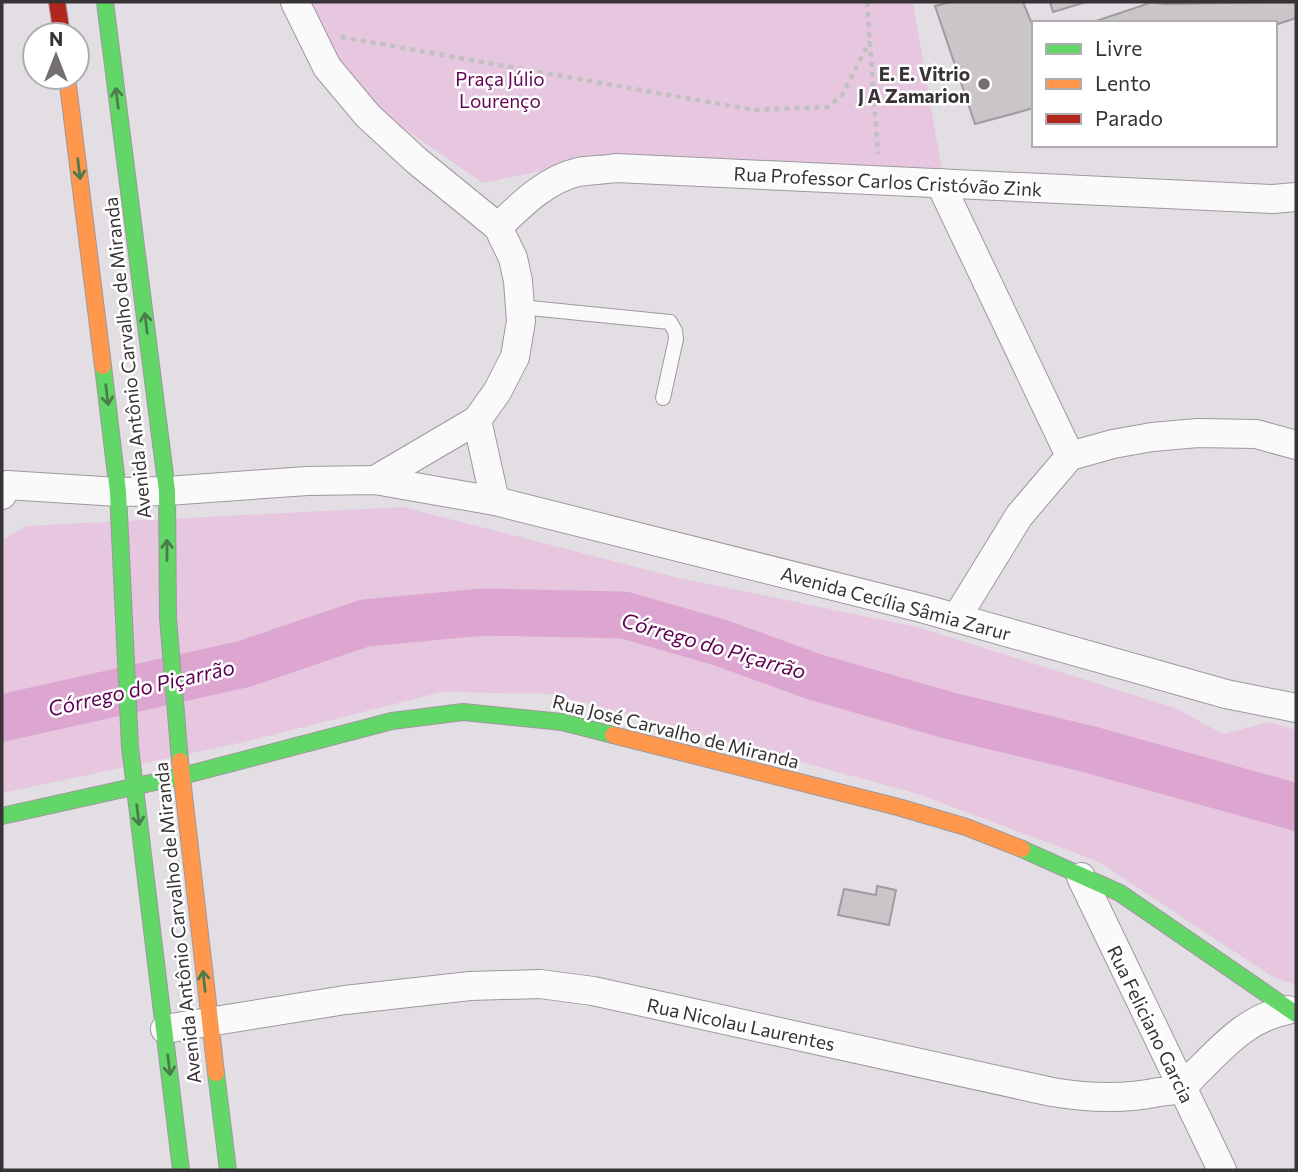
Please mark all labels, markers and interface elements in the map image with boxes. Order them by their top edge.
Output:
north arrow [21,21,91,91]
legend [1032,21,1277,147]
text: N [49,27,63,50]
text: Livre [1095,35,1142,60]
place label: E. E. Vitrio J A Zamarion [858,62,970,107]
park label: Praça Júlio Lourenço [455,67,545,112]
text: Lento [1095,70,1151,95]
marker: E. E. Vitrio J A Zamarion [976,76,992,92]
one-way arrow [111,87,124,110]
text: Parado [1095,105,1163,130]
one-way arrow [73,157,86,180]
street label: Rua Professor Carlos Cristóvão Zink [733,161,1043,201]
street label: Avenida Antônio Carvalho de Miranda [99,196,155,520]
one-way arrow [139,313,152,335]
one-way arrow [100,383,113,406]
one-way arrow [160,538,174,561]
street label: Avenida Cecília Sâmia Zarur [778,561,1014,645]
water label: Córrego do Piçarrão [619,607,809,683]
water label: Córrego do Piçarrão [45,653,237,721]
street label: Rua José Carvalho de Miranda [550,689,802,773]
street label: Avenida Antônio Carvalho de Miranda [149,761,205,1085]
one-way arrow [132,803,145,826]
street label: Rua Feliciano Garcia [1103,941,1199,1107]
one-way arrow [198,970,211,993]
street label: Rua Nicolau Laurentes [645,993,837,1055]
one-way arrow [163,1053,176,1076]

